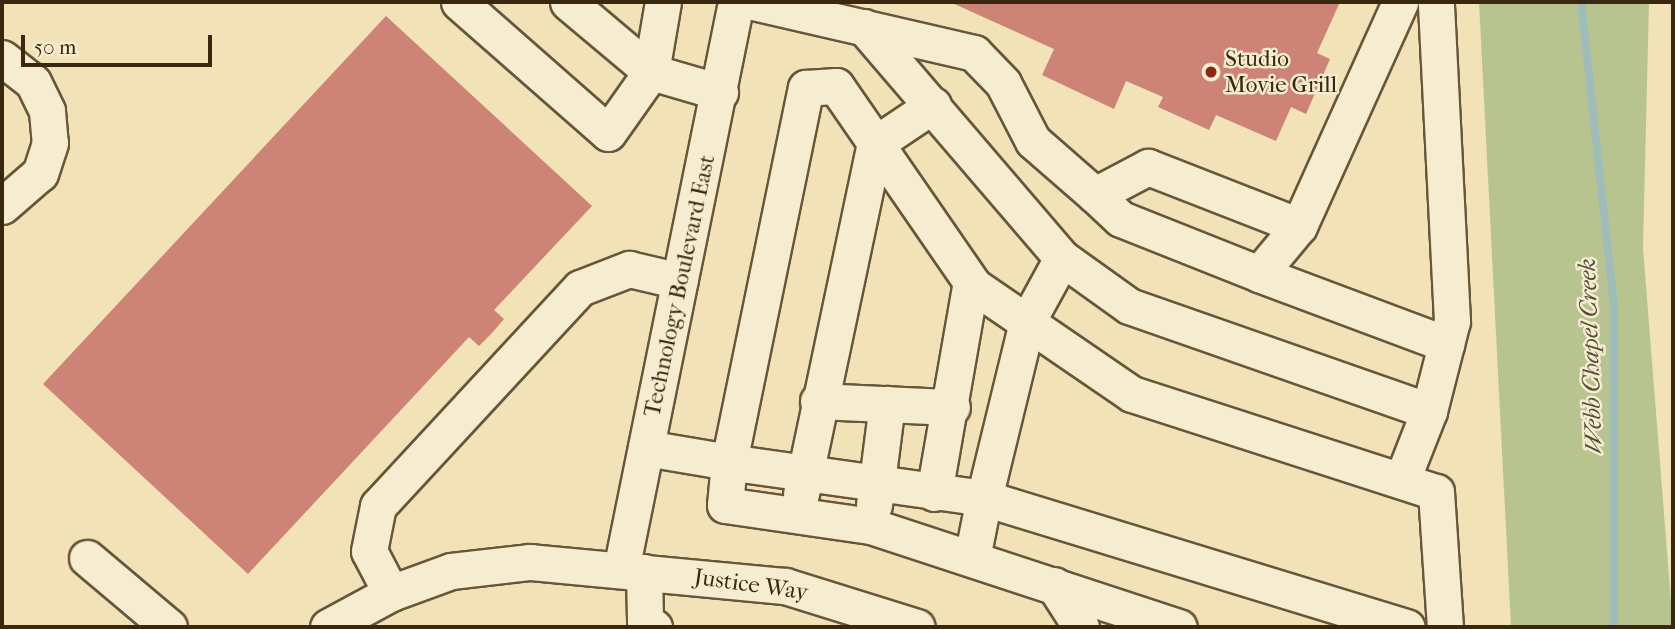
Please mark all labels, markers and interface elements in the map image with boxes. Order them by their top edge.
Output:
scale bar [24,21,215,65]
text: 50 m [34,35,77,59]
place label: Studio Movie Grill [1225,45,1337,99]
marker: Studio Movie Grill [1203,64,1219,80]
street label: Technology Boulevard East [639,153,721,419]
water label: Webb Chapel Creek [1573,258,1609,454]
street label: Justice Way [692,563,810,607]

